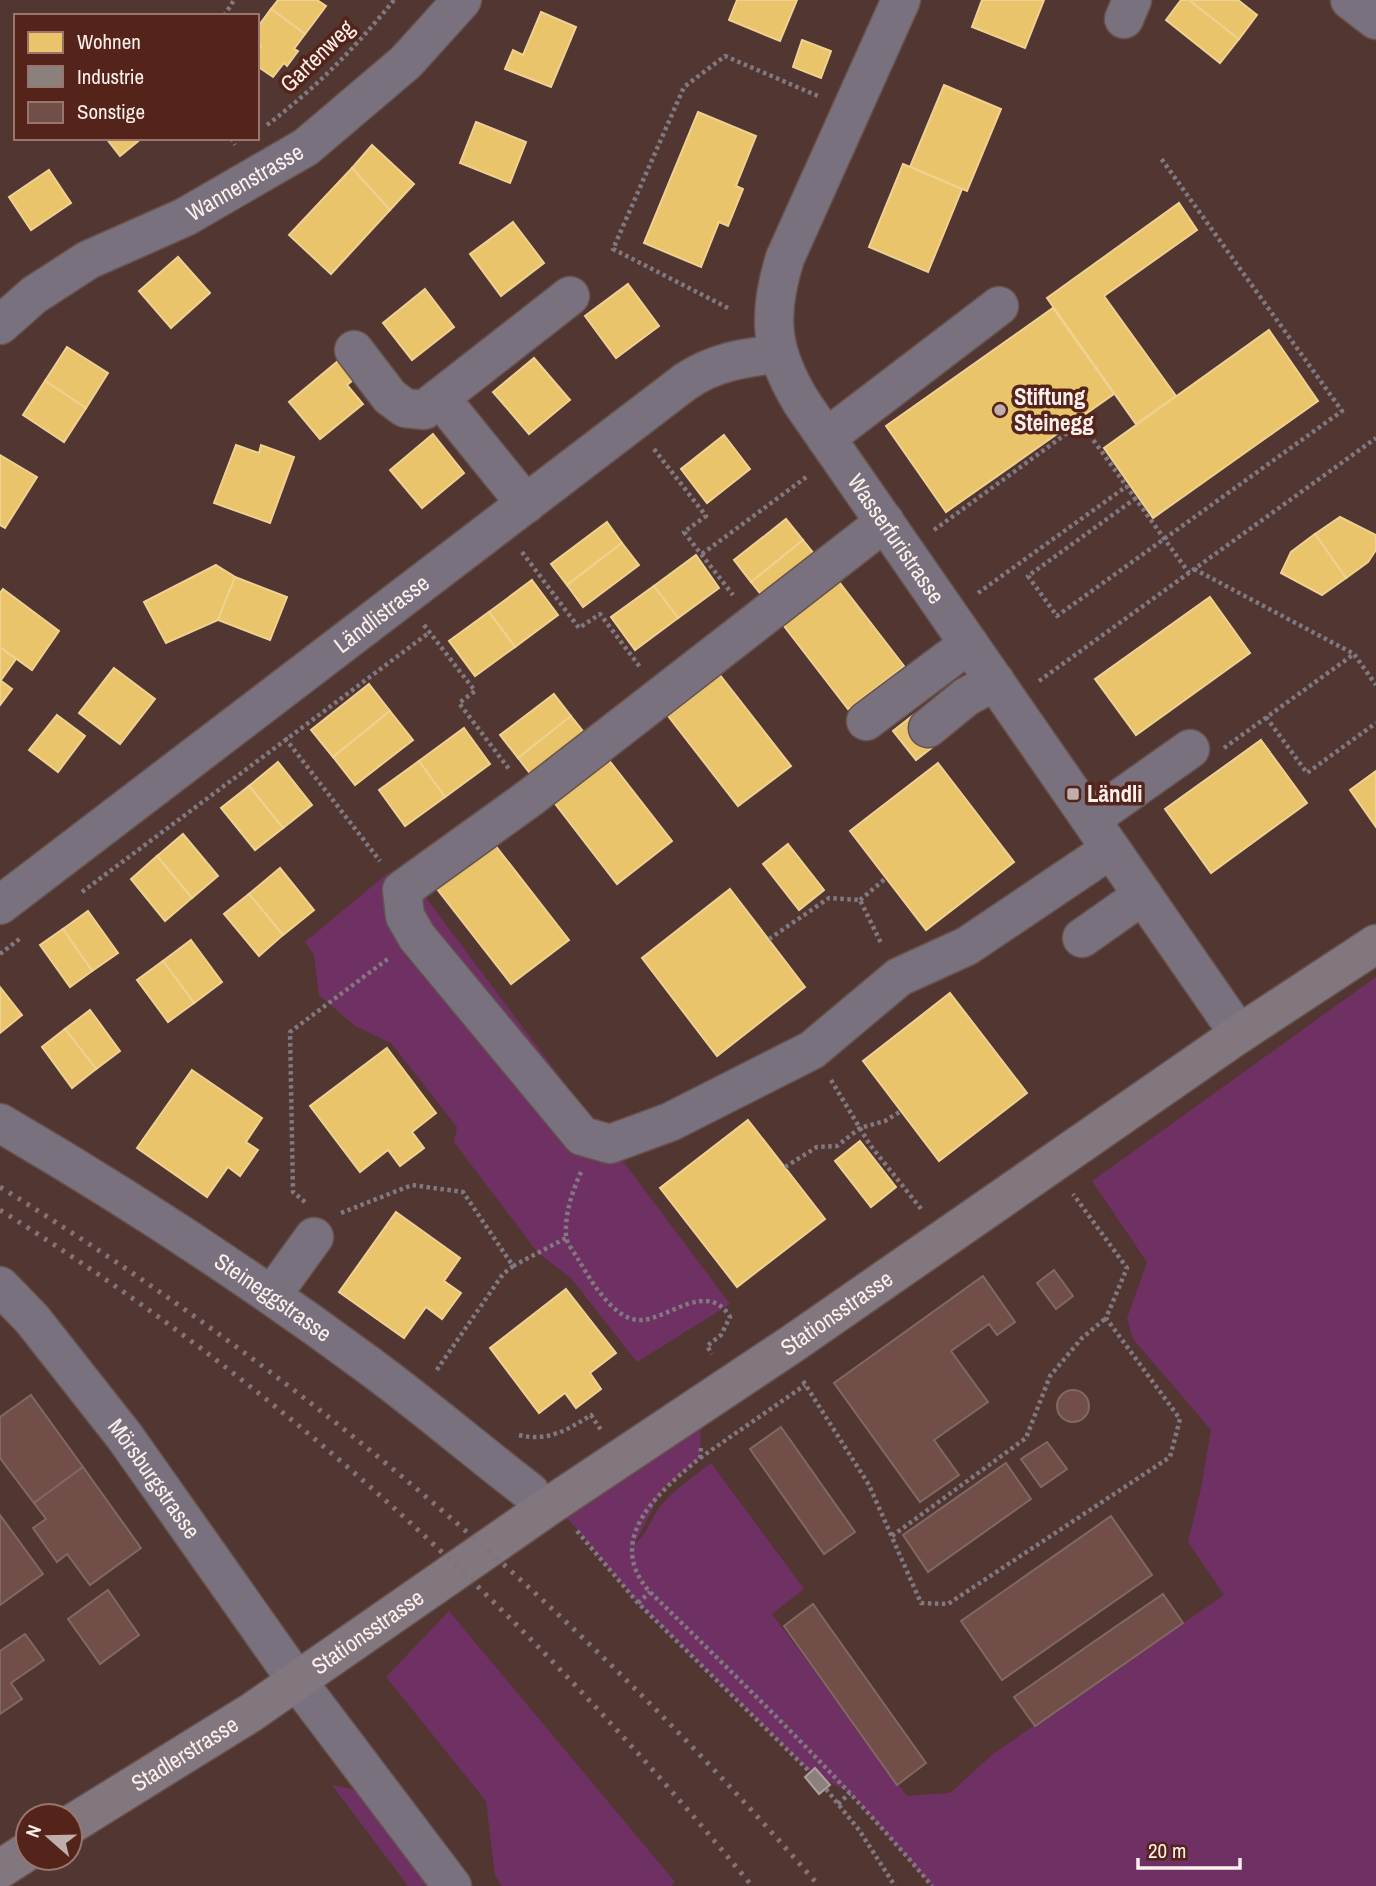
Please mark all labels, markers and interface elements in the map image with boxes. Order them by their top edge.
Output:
street label: Gartenweg [273,12,361,99]
legend [14,14,259,140]
text: Wohnen [77,27,141,56]
text: Industrie [77,62,144,91]
text: Sonstige [77,97,145,126]
street label: Wannenstrasse [180,136,309,228]
place label: Stiftung Steinegg [1014,381,1094,438]
marker: Stiftung Steinegg [992,402,1008,418]
street label: Wasserfuristrasse [841,467,952,610]
street label: Ländlistrasse [327,567,435,660]
place label: Ländli [1087,778,1143,809]
marker: Ländli [1065,786,1081,802]
street label: Steineggstrasse [209,1245,338,1348]
street label: Stationsstrasse [774,1263,899,1362]
street label: Mörsburgstrasse [101,1412,208,1545]
street label: Stationsstrasse [305,1582,430,1681]
street label: Stadlerstrasse [125,1708,244,1798]
north arrow [14,1802,84,1872]
text: N [19,1821,47,1841]
scale bar [1138,1826,1240,1870]
text: 20 m [1148,1836,1186,1865]

